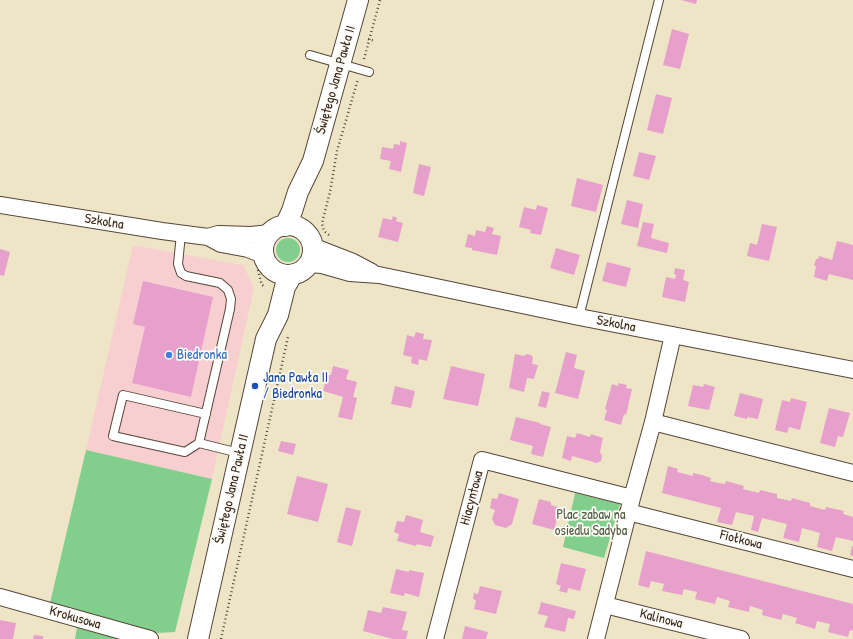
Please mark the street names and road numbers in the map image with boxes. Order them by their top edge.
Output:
street label: Świętego Jana Pawła II [312,24,360,136]
street label: Szkolna [83,211,125,233]
street label: Szkolna [595,312,637,336]
street label: Świętego Jana Pawła II [211,432,253,546]
street label: Hiacyntowa [457,469,487,527]
street label: Fiołkowa [718,527,764,553]
street label: Krokusowa [47,603,103,633]
street label: Kalinowa [638,606,684,632]

